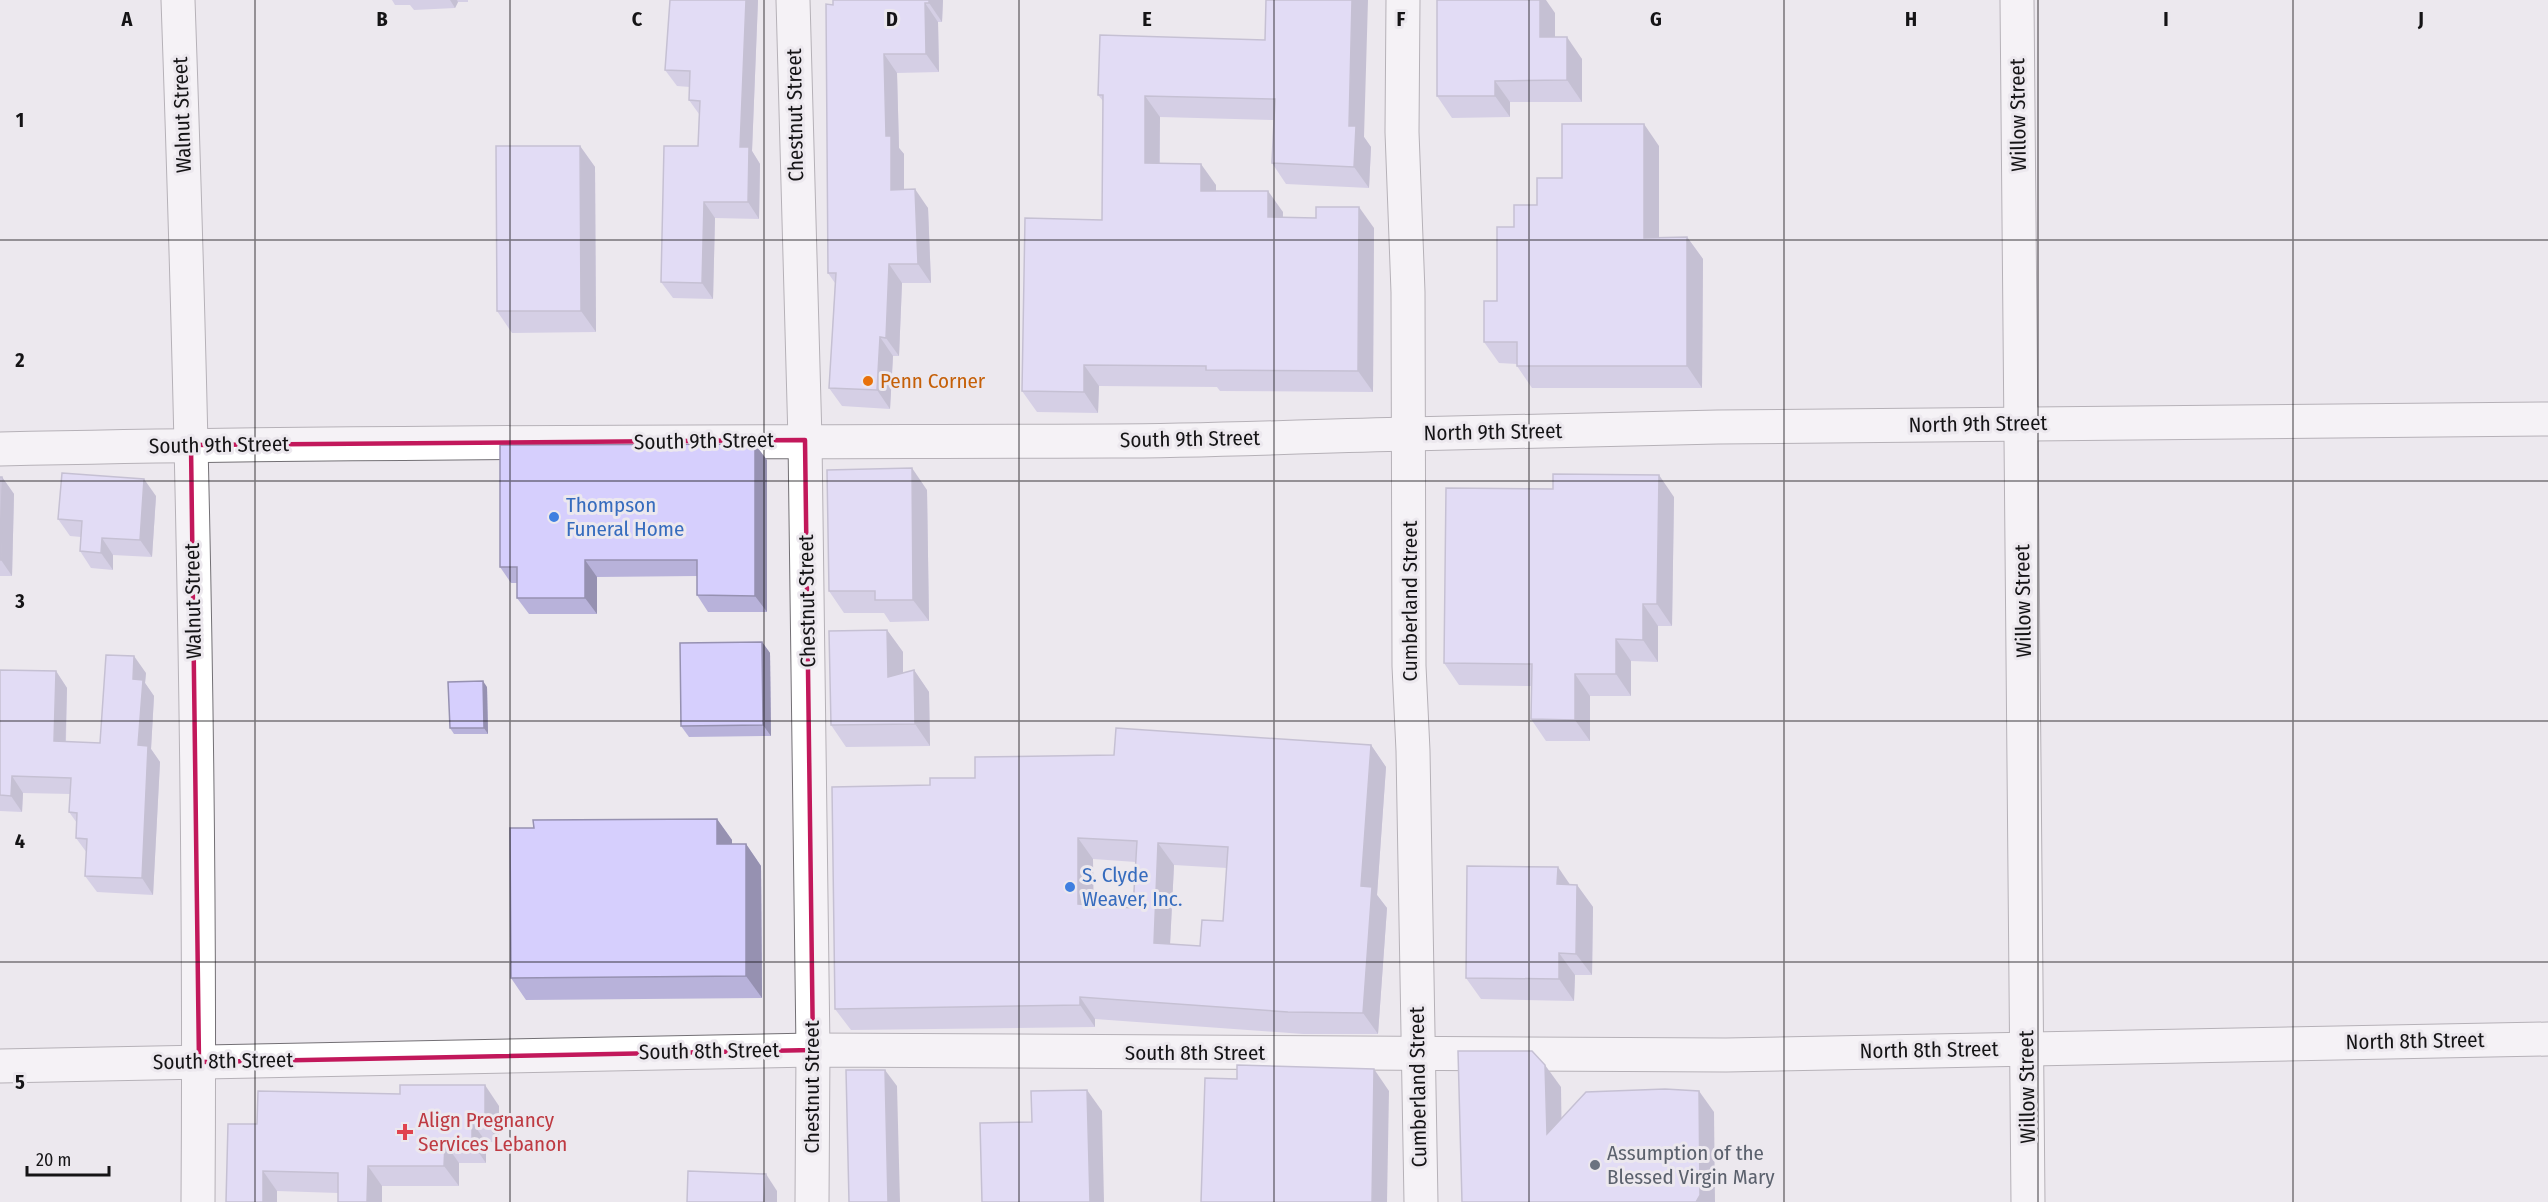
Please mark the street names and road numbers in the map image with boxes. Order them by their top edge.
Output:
street label: Chestnut Street [781,48,809,182]
street label: Walnut Street [167,56,197,174]
street label: Willow Street [2004,58,2032,172]
street label: North 9th Street [1908,410,2048,438]
street label: North 9th Street [1423,418,1563,446]
street label: South 9th Street [1120,425,1260,453]
street label: South 9th Street [634,427,774,455]
street label: South 9th Street [149,431,289,459]
street label: Cumberland Street [1397,520,1423,681]
street label: Chestnut Street [793,534,821,668]
street label: Walnut Street [179,543,207,659]
street label: Willow Street [2009,544,2037,658]
street label: Cumberland Street [1404,1006,1432,1168]
street label: Chestnut Street [799,1020,825,1154]
street label: North 8th Street [2345,1027,2485,1055]
street label: Willow Street [2013,1030,2041,1144]
street label: North 8th Street [1859,1036,1999,1064]
street label: South 8th Street [639,1037,780,1065]
street label: South 8th Street [1125,1040,1265,1066]
street label: South 8th Street [153,1047,294,1075]

